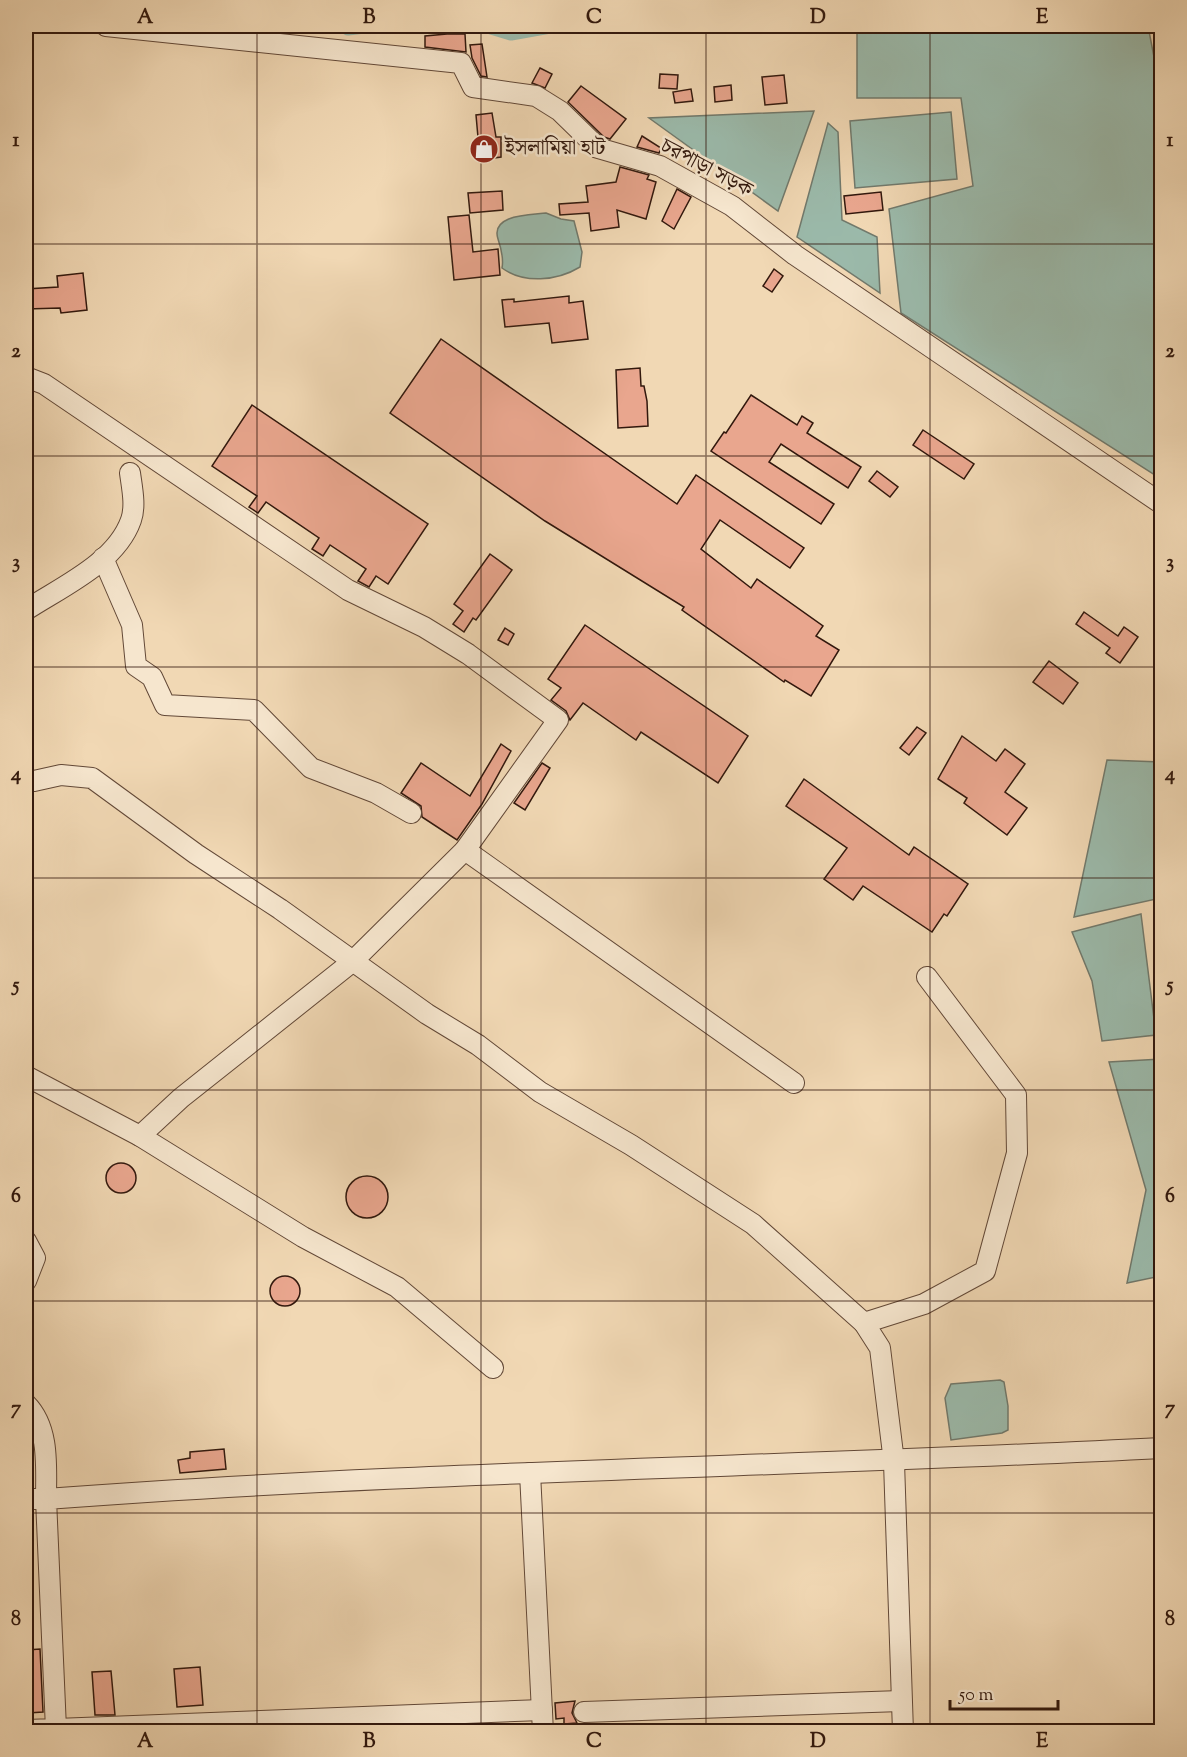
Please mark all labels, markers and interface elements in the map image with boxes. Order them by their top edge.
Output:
text: A [137,4,154,33]
text: B [363,4,376,33]
text: C [586,4,602,33]
text: D [810,4,826,33]
text: E [1036,4,1049,33]
text: 1 [13,127,20,156]
text: 1 [1167,127,1174,156]
street label: চরপাড়া সড়ক [654,132,759,206]
shop icon: ইসলামিয়া হাট [468,133,500,165]
place label: ইসলামিয়া হাট [504,134,607,164]
text: 2 [11,338,21,367]
text: 2 [1165,338,1175,367]
text: 3 [12,549,20,578]
text: 3 [1166,549,1174,578]
text: 4 [10,761,21,790]
text: 4 [1164,761,1175,790]
text: 5 [11,972,20,1001]
text: 5 [1165,972,1174,1001]
text: 6 [11,1183,21,1212]
text: 6 [1165,1183,1175,1212]
text: 7 [11,1395,22,1424]
text: 7 [1165,1395,1176,1424]
text: 8 [11,1606,21,1635]
text: 8 [1165,1606,1175,1635]
scale bar [950,1673,1058,1711]
text: 50 m [958,1683,994,1709]
text: A [137,1728,154,1757]
text: B [363,1728,376,1757]
text: C [586,1728,602,1757]
text: D [810,1728,826,1757]
text: E [1036,1728,1049,1757]

